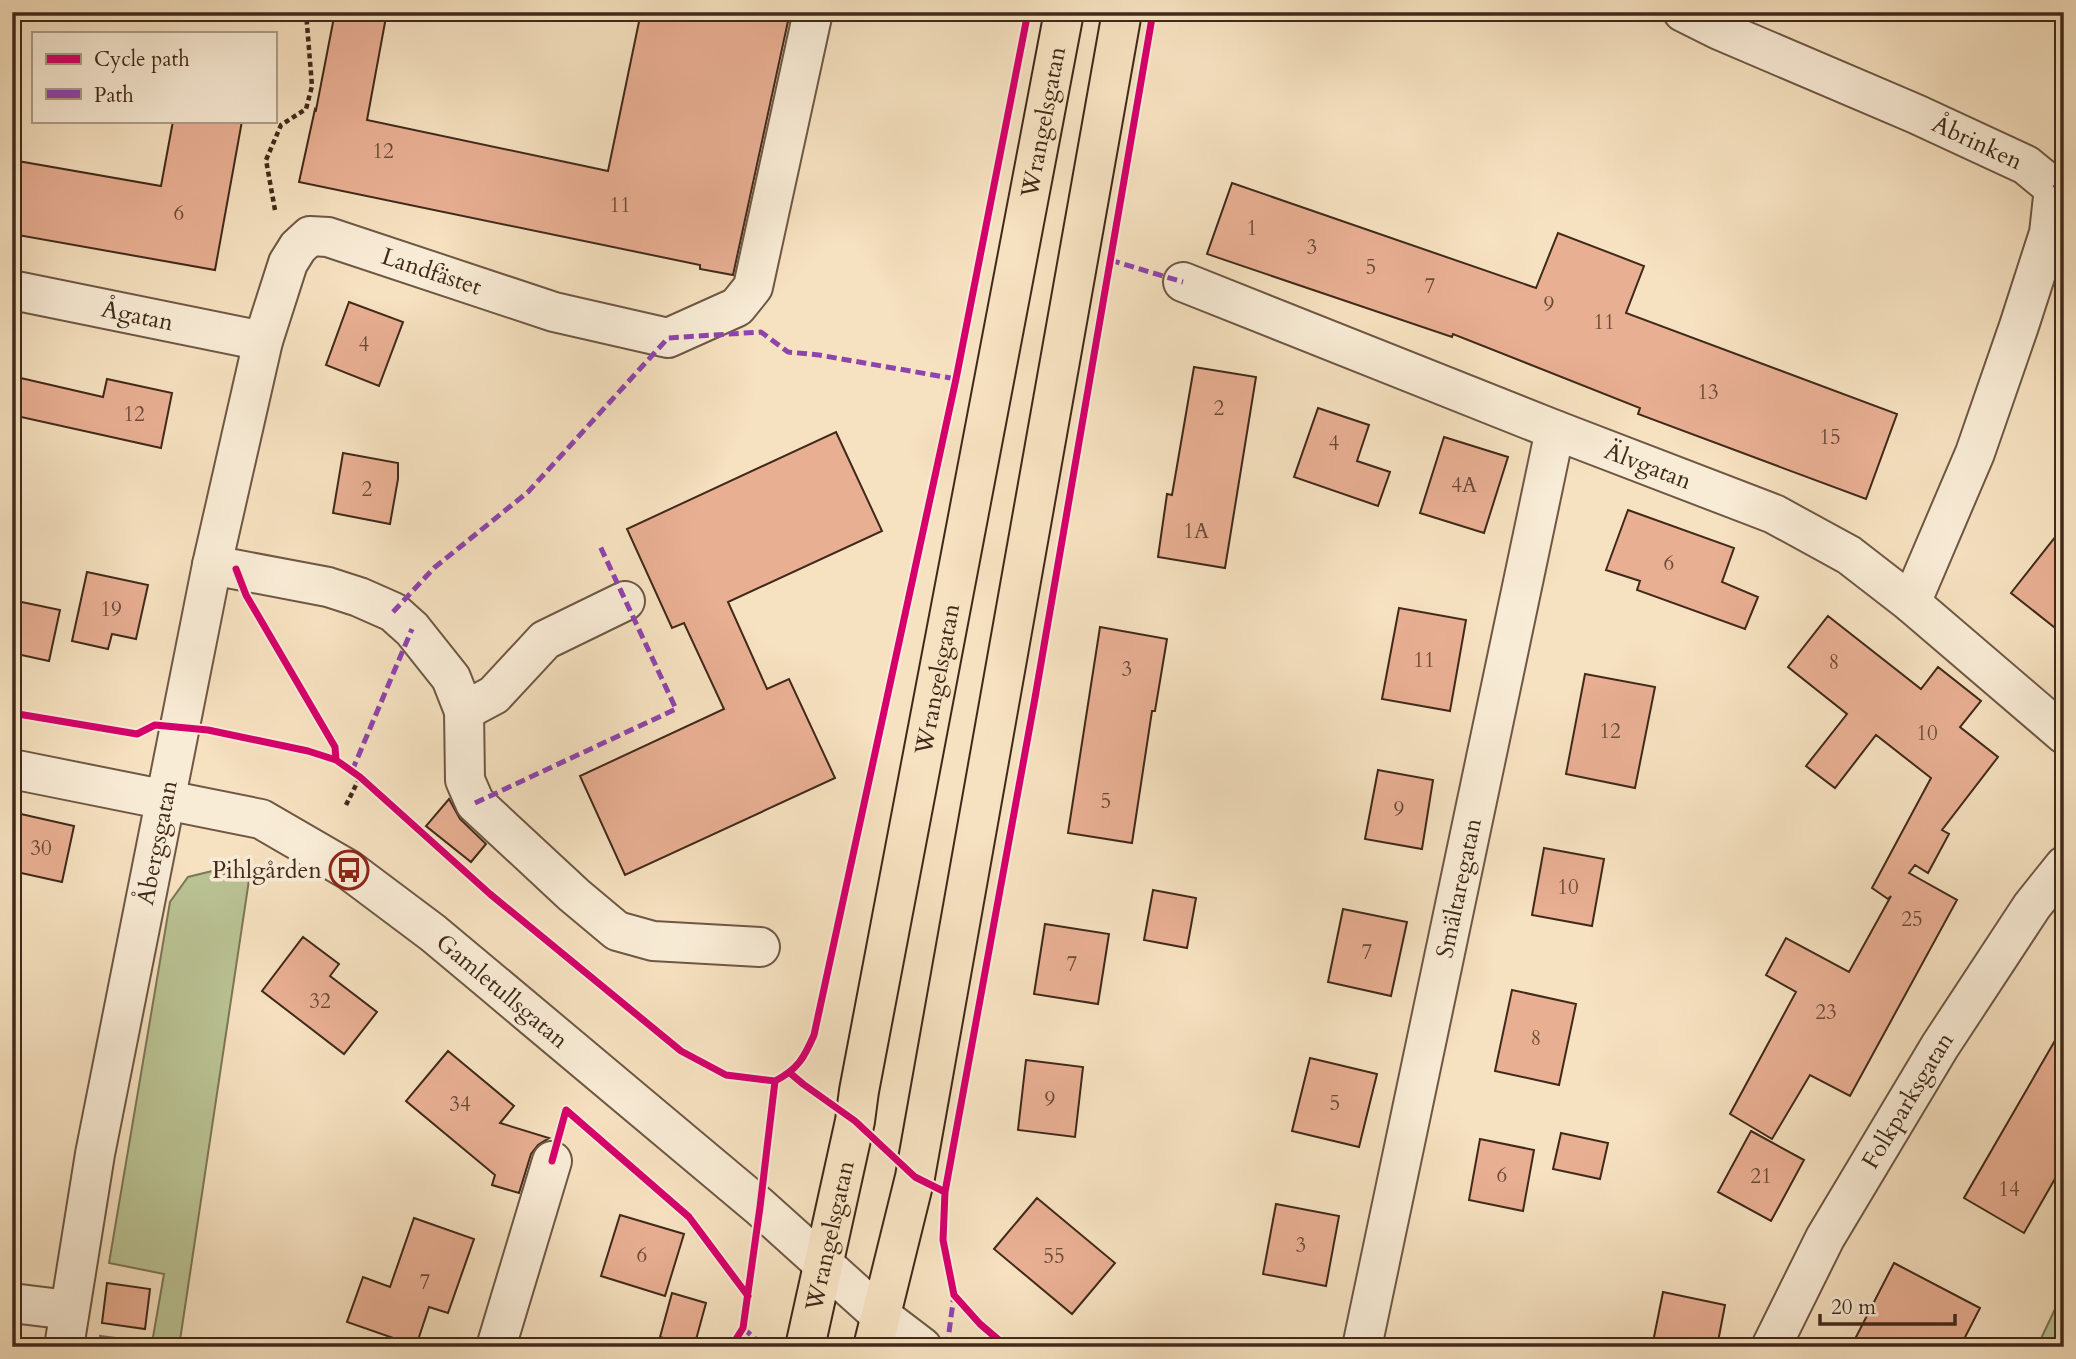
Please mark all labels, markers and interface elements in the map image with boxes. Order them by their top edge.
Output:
legend [32,32,276,122]
street label: Wrangelsgatan [1012,43,1074,201]
text: Cycle path [94,45,190,74]
text: Path [94,81,134,110]
street label: Åbrinken [1927,107,2028,178]
house number: 12 [372,137,394,166]
house number: 11 [609,191,631,220]
house number: 6 [174,199,184,228]
house number: 1 [1247,214,1257,243]
house number: 3 [1307,233,1317,262]
street label: Landfästet [377,239,486,303]
house number: 5 [1366,253,1376,282]
house number: 7 [1425,272,1436,301]
house number: 9 [1544,290,1555,319]
street label: Ågatan [99,292,177,339]
house number: 11 [1593,308,1615,337]
house number: 4 [359,330,370,359]
house number: 13 [1697,378,1719,407]
house number: 2 [1214,394,1225,423]
house number: 12 [123,400,145,429]
house number: 15 [1819,423,1841,452]
house number: 4 [1329,429,1340,458]
street label: Älvgatan [1600,434,1697,497]
house number: 4A [1451,471,1477,500]
house number: 2 [362,475,373,504]
house number: 1A [1183,517,1209,546]
house number: 6 [1664,549,1674,578]
house number: 19 [100,595,122,624]
street label: Wrangelsgatan [907,600,968,758]
house number: 11 [1413,646,1435,675]
house number: 8 [1829,648,1839,677]
house number: 3 [1122,655,1132,684]
house number: 12 [1599,717,1621,746]
house number: 10 [1916,719,1938,748]
street label: Åbergsgatan [128,777,185,908]
house number: 5 [1101,787,1111,816]
house number: 9 [1394,795,1405,824]
street label: Smältaregatan [1428,815,1489,961]
house number: 30 [30,834,52,863]
bus stop icon: Pihlgården [328,849,370,891]
place label: Pihlgården [212,854,322,887]
house number: 10 [1557,873,1579,902]
house number: 25 [1901,905,1923,934]
street label: Gamletullsgatan [429,926,576,1056]
house number: 7 [1362,938,1373,967]
house number: 7 [1067,950,1078,979]
house number: 32 [309,987,331,1016]
house number: 23 [1815,998,1837,1027]
house number: 8 [1531,1024,1541,1053]
street label: Folkparksgatan [1854,1025,1961,1175]
house number: 9 [1045,1085,1056,1114]
house number: 5 [1330,1089,1340,1118]
house number: 34 [449,1090,471,1119]
street label: Wrangelsgatan [797,1157,862,1315]
house number: 6 [1497,1161,1507,1190]
house number: 21 [1750,1162,1772,1191]
house number: 14 [1998,1175,2020,1204]
house number: 3 [1296,1231,1306,1260]
house number: 6 [637,1241,647,1270]
house number: 55 [1043,1242,1065,1271]
house number: 7 [420,1268,431,1297]
scale bar [1820,1282,1955,1326]
text: 20 m [1831,1293,1876,1322]

